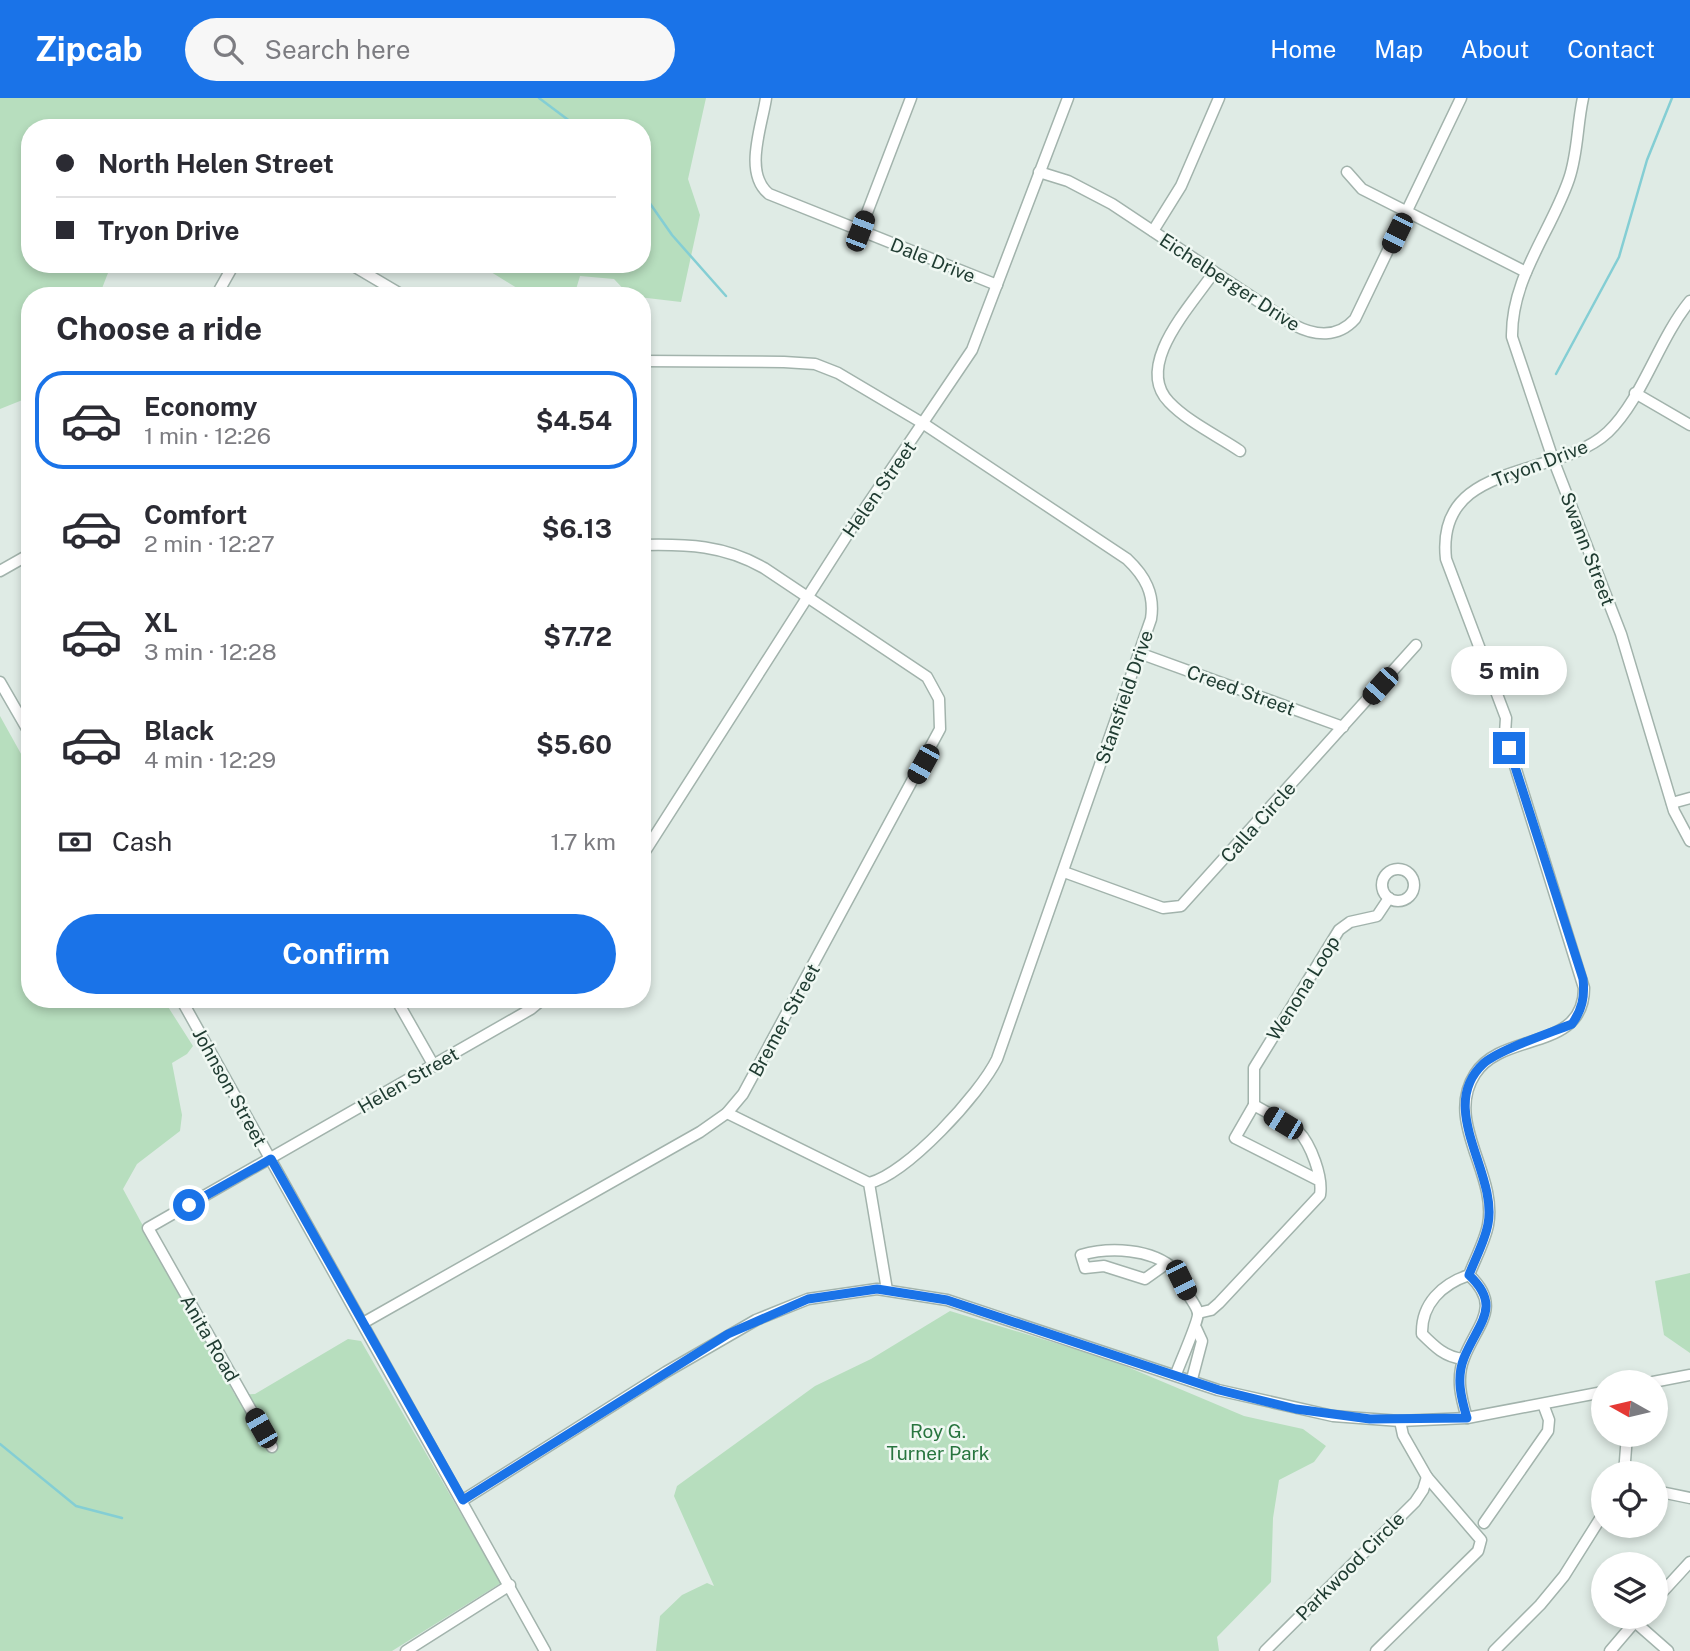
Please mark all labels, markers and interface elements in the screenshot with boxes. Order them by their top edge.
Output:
search box [185,18,675,81]
text: Zipcab [35,30,143,68]
icon: search [209,30,247,68]
text: Search here [265,34,411,65]
text: Home [1270,35,1336,63]
text: Map [1374,35,1423,63]
text: About [1461,35,1529,63]
text: Contact [1567,35,1655,63]
text: North Helen Street [98,148,334,179]
car [843,208,878,254]
car [1379,210,1416,256]
text: Tryon Drive [98,215,240,246]
street label: Eichelberger Drive [1156,228,1304,336]
street label: Dale Drive [887,233,979,287]
text: Choose a ride [56,310,262,347]
icon: car [60,389,123,452]
text: Economy [144,391,257,422]
text: $4.54 [536,405,612,436]
text: 1 min · 12:26 [144,422,271,449]
street label: Tryon Drive [1489,435,1591,491]
street label: Helen Street [838,437,920,541]
street label: Swann Street [1556,489,1620,609]
icon: car [60,497,123,560]
text: Comfort [144,499,247,530]
text: $6.13 [542,513,612,544]
text: 2 min · 12:27 [144,530,275,557]
icon: car [60,605,123,668]
text: XL [144,607,178,638]
text: $7.72 [543,621,612,652]
street label: Stansfield Drive [1091,627,1157,767]
text: 3 min · 12:28 [144,638,277,665]
callout: 5 min [1451,646,1567,696]
text: 5 min [1478,657,1540,684]
street label: Creed Street [1184,660,1298,720]
car [1359,663,1402,709]
icon: car [60,713,123,776]
text: Black [144,715,214,746]
text: $5.60 [536,729,612,760]
route end [1493,732,1525,764]
car [904,741,943,787]
text: 4 min · 12:29 [144,746,276,773]
street label: Calla Circle [1216,777,1300,867]
icon: cash [56,823,94,861]
text: Cash [112,826,172,857]
text: 1.7 km [550,828,616,855]
button: Confirm [56,914,616,994]
street label: Wenona Loop [1262,932,1344,1044]
street label: Bremer Street [744,960,824,1080]
street label: Johnson Street [189,1024,271,1150]
street label: Helen Street [354,1042,462,1118]
car [1260,1103,1307,1143]
route start [173,1189,205,1221]
car [1163,1257,1200,1303]
street label: Anita Road [176,1291,244,1385]
north arrow [1591,1370,1668,1447]
map controls [1591,1370,1668,1629]
car [242,1405,281,1451]
park label: Roy G. Turner Park [886,1420,990,1464]
button: locate [1591,1461,1668,1538]
street label: Parkwood Circle [1291,1507,1409,1625]
button: layers [1591,1552,1668,1629]

